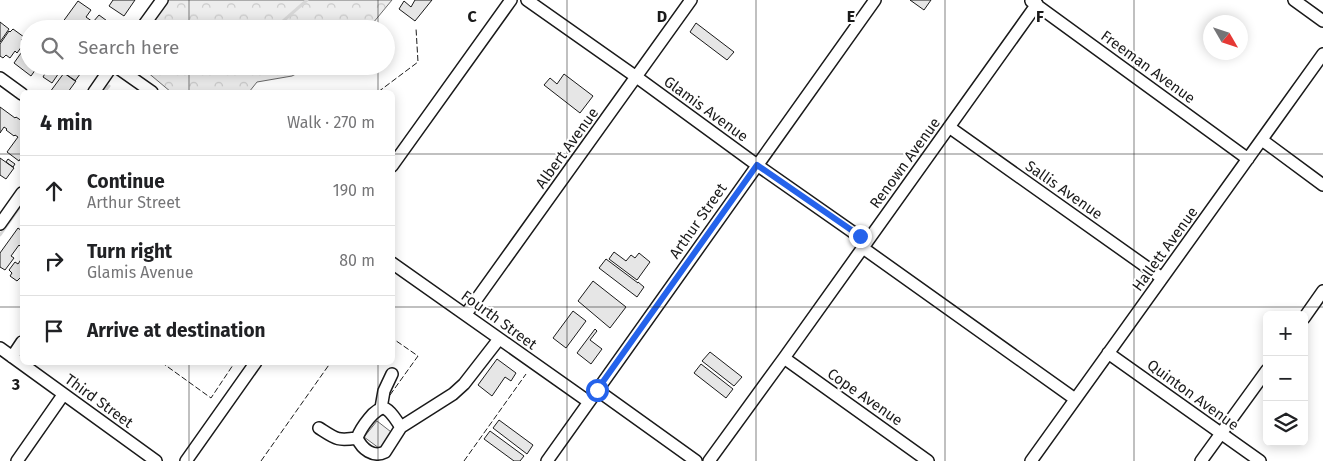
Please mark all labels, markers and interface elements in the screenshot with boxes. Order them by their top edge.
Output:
text: C [467,7,477,26]
text: D [657,7,667,26]
text: E [847,7,855,26]
text: F [1036,7,1044,26]
north arrow [1203,15,1248,60]
search box [20,20,395,75]
street label: Freeman Avenue [1097,27,1199,107]
icon: search [38,34,66,62]
text: Search here [78,36,179,59]
street label: Glamis Avenue [660,72,752,146]
street label: Albert Avenue [532,104,602,192]
text: 4 min [40,110,93,136]
text: Walk · 270 m [287,113,375,132]
street label: Renown Avenue [866,114,944,212]
street label: Sallis Avenue [1022,157,1106,223]
text: Continue [87,170,165,193]
icon: ahead [40,177,68,205]
street label: Arthur Street [665,179,731,262]
text: 190 m [333,181,375,200]
text: Arthur Street [87,193,181,212]
street label: Hallett Avenue [1128,203,1202,295]
route end [849,225,872,248]
text: Turn right [87,240,172,263]
icon: right [40,247,68,275]
text: 80 m [339,251,375,270]
text: Glamis Avenue [87,263,193,282]
street label: Fourth Street [458,287,541,354]
map controls [1263,311,1308,446]
button: + [1263,311,1308,356]
icon: arrive [40,317,68,345]
text: Arrive at destination [87,319,266,342]
street label: Quinton Avenue [1144,356,1242,434]
button: − [1263,356,1308,401]
street label: Cope Avenue [824,364,906,430]
street label: Third Street [61,370,137,432]
text: 3 [11,375,20,394]
route start [586,379,609,402]
button: layers [1263,401,1308,446]

